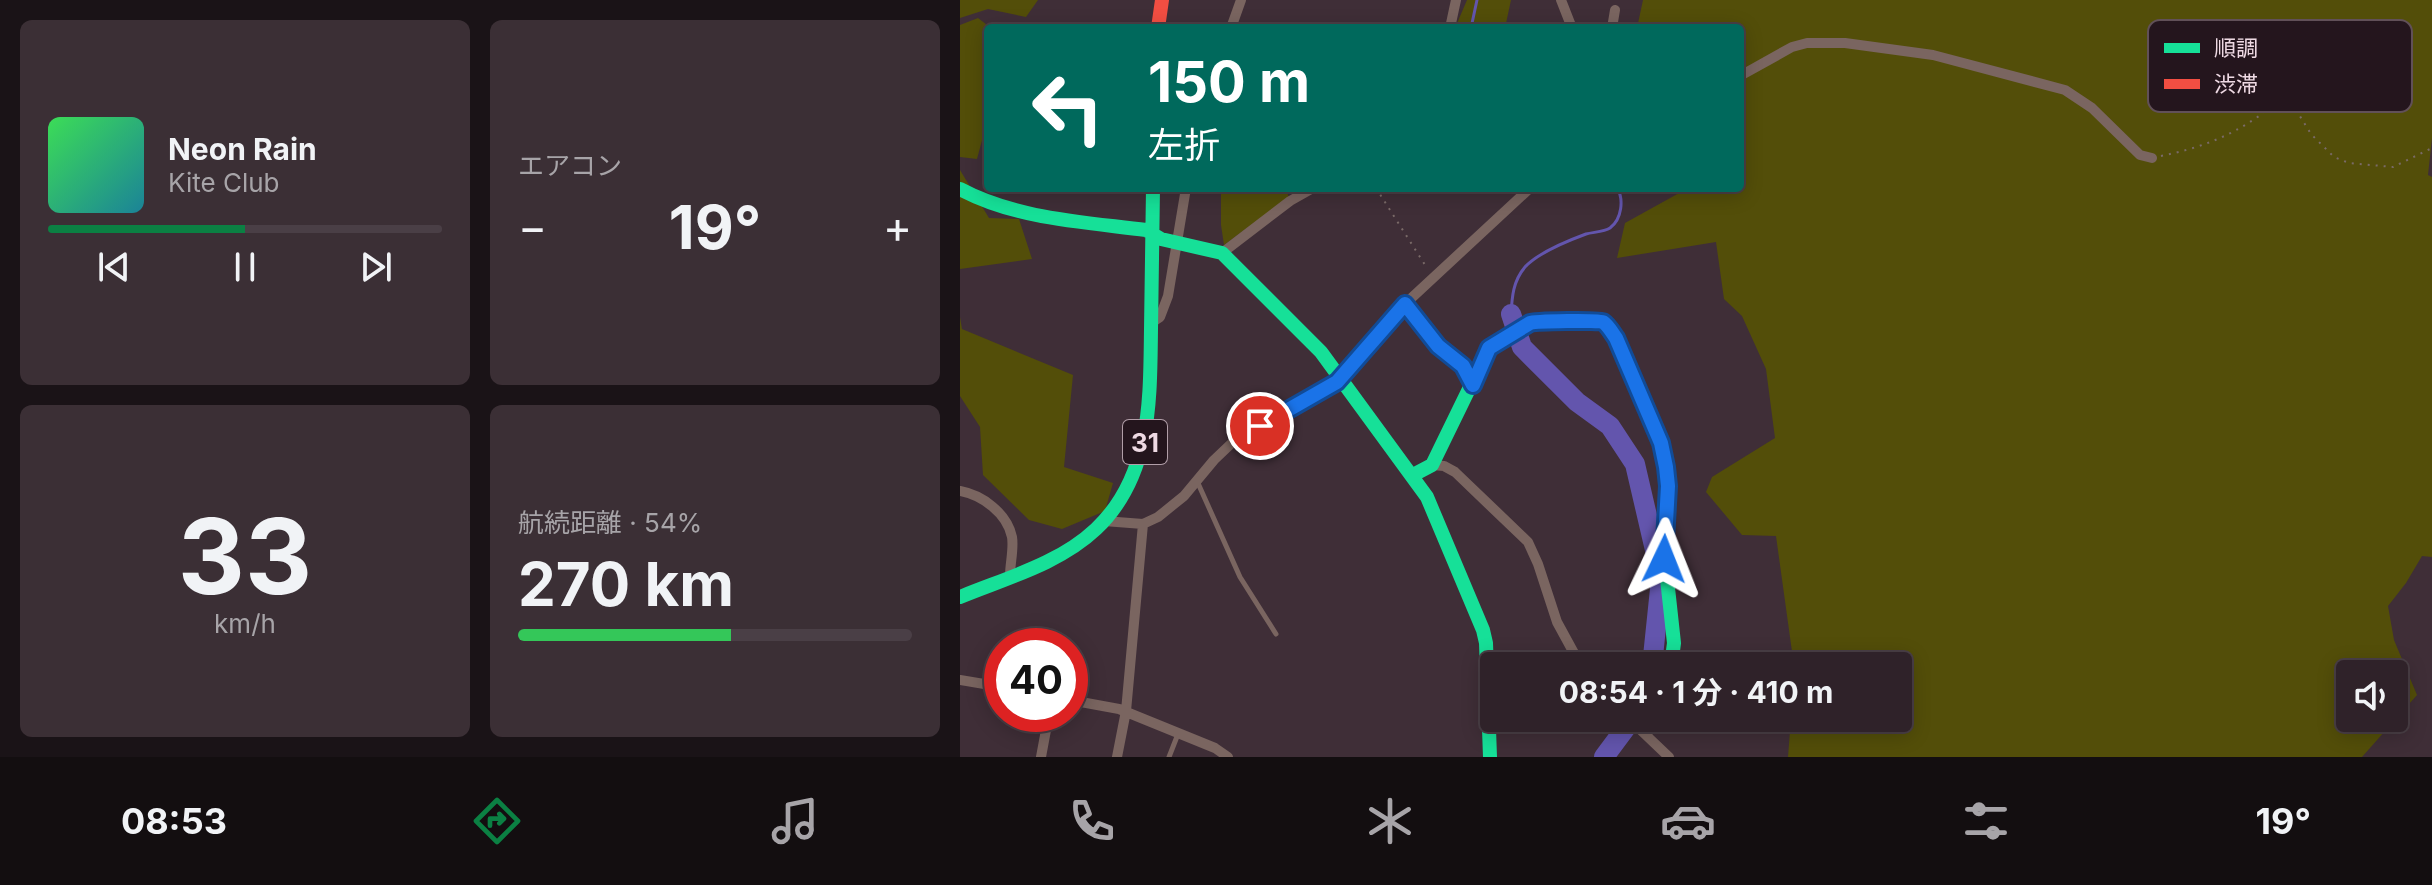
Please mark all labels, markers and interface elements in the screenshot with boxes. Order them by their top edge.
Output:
legend [2148,20,2412,112]
text: 順調 [2214,35,2258,61]
text: 150 m [1148,48,1310,116]
icon: left [1016,56,1120,160]
text: 渋滞 [2214,71,2258,97]
text: 左折 [1148,123,1220,167]
text: Neon Rain [168,131,317,167]
text: エアコン [518,150,622,181]
text: Kite Club [168,167,279,198]
text: 19° [669,191,761,263]
text: − [518,200,547,254]
text: + [883,200,912,254]
icon: previous [92,245,136,289]
icon: pause [223,245,267,289]
icon: next [354,245,398,289]
pin [1226,392,1294,460]
icon: arrive [1238,404,1282,448]
road number: 31 [1123,420,1167,464]
text: 33 [178,493,312,619]
text: 航続距離 · 54% [518,507,702,538]
position arrow [1622,517,1706,601]
text: 270 km [518,548,734,620]
text: km/h [214,608,276,639]
speed limit sign: 40 [984,628,1088,732]
map controls [2336,660,2408,732]
button: sound [2336,660,2408,732]
text: 08:54 · 1 分 · 410 m [1559,674,1833,710]
icon: directions [469,793,525,849]
icon: music [767,793,823,849]
icon: phone [1064,793,1120,849]
icon: climate [1362,793,1418,849]
icon: car [1660,793,1716,849]
icon: filters [1958,793,2014,849]
text: 08:53 [121,799,227,843]
text: 19° [2256,799,2311,843]

